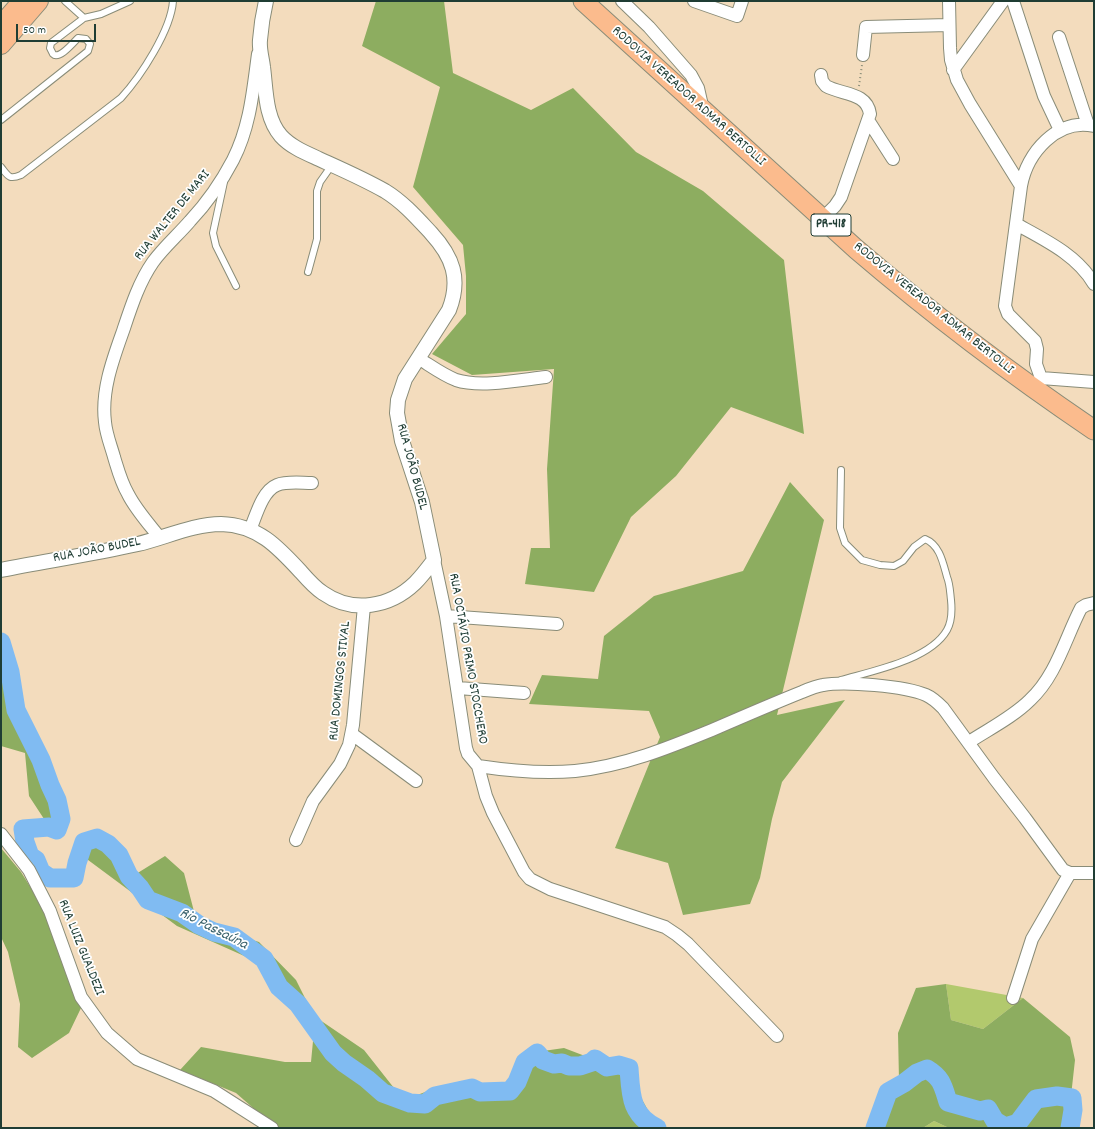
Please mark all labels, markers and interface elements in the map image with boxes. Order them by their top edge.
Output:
scale bar [18,16,98,42]
text: 50 m [23,22,46,39]
street label: RODOVIA VEREADOR ADMAR BERTOLLI [608,23,768,171]
street label: RUA WALTER DE MARI [131,167,215,265]
road number: PR-418 [811,214,851,236]
street label: RODOVIA VEREADOR ADMAR BERTOLLI [850,239,1016,379]
street label: RUA JOÃO BUDEL [391,422,431,512]
street label: RUA JOÃO BUDEL [52,534,142,568]
street label: RUA OCTÁVIO PRIMO STOCCHERO [444,572,490,746]
street label: RUA DOMINGOS STIVAL [326,621,356,741]
street label: RUA LUIZ GUALDEZI [53,898,107,998]
water label: Rio Passaúna [176,905,250,955]

